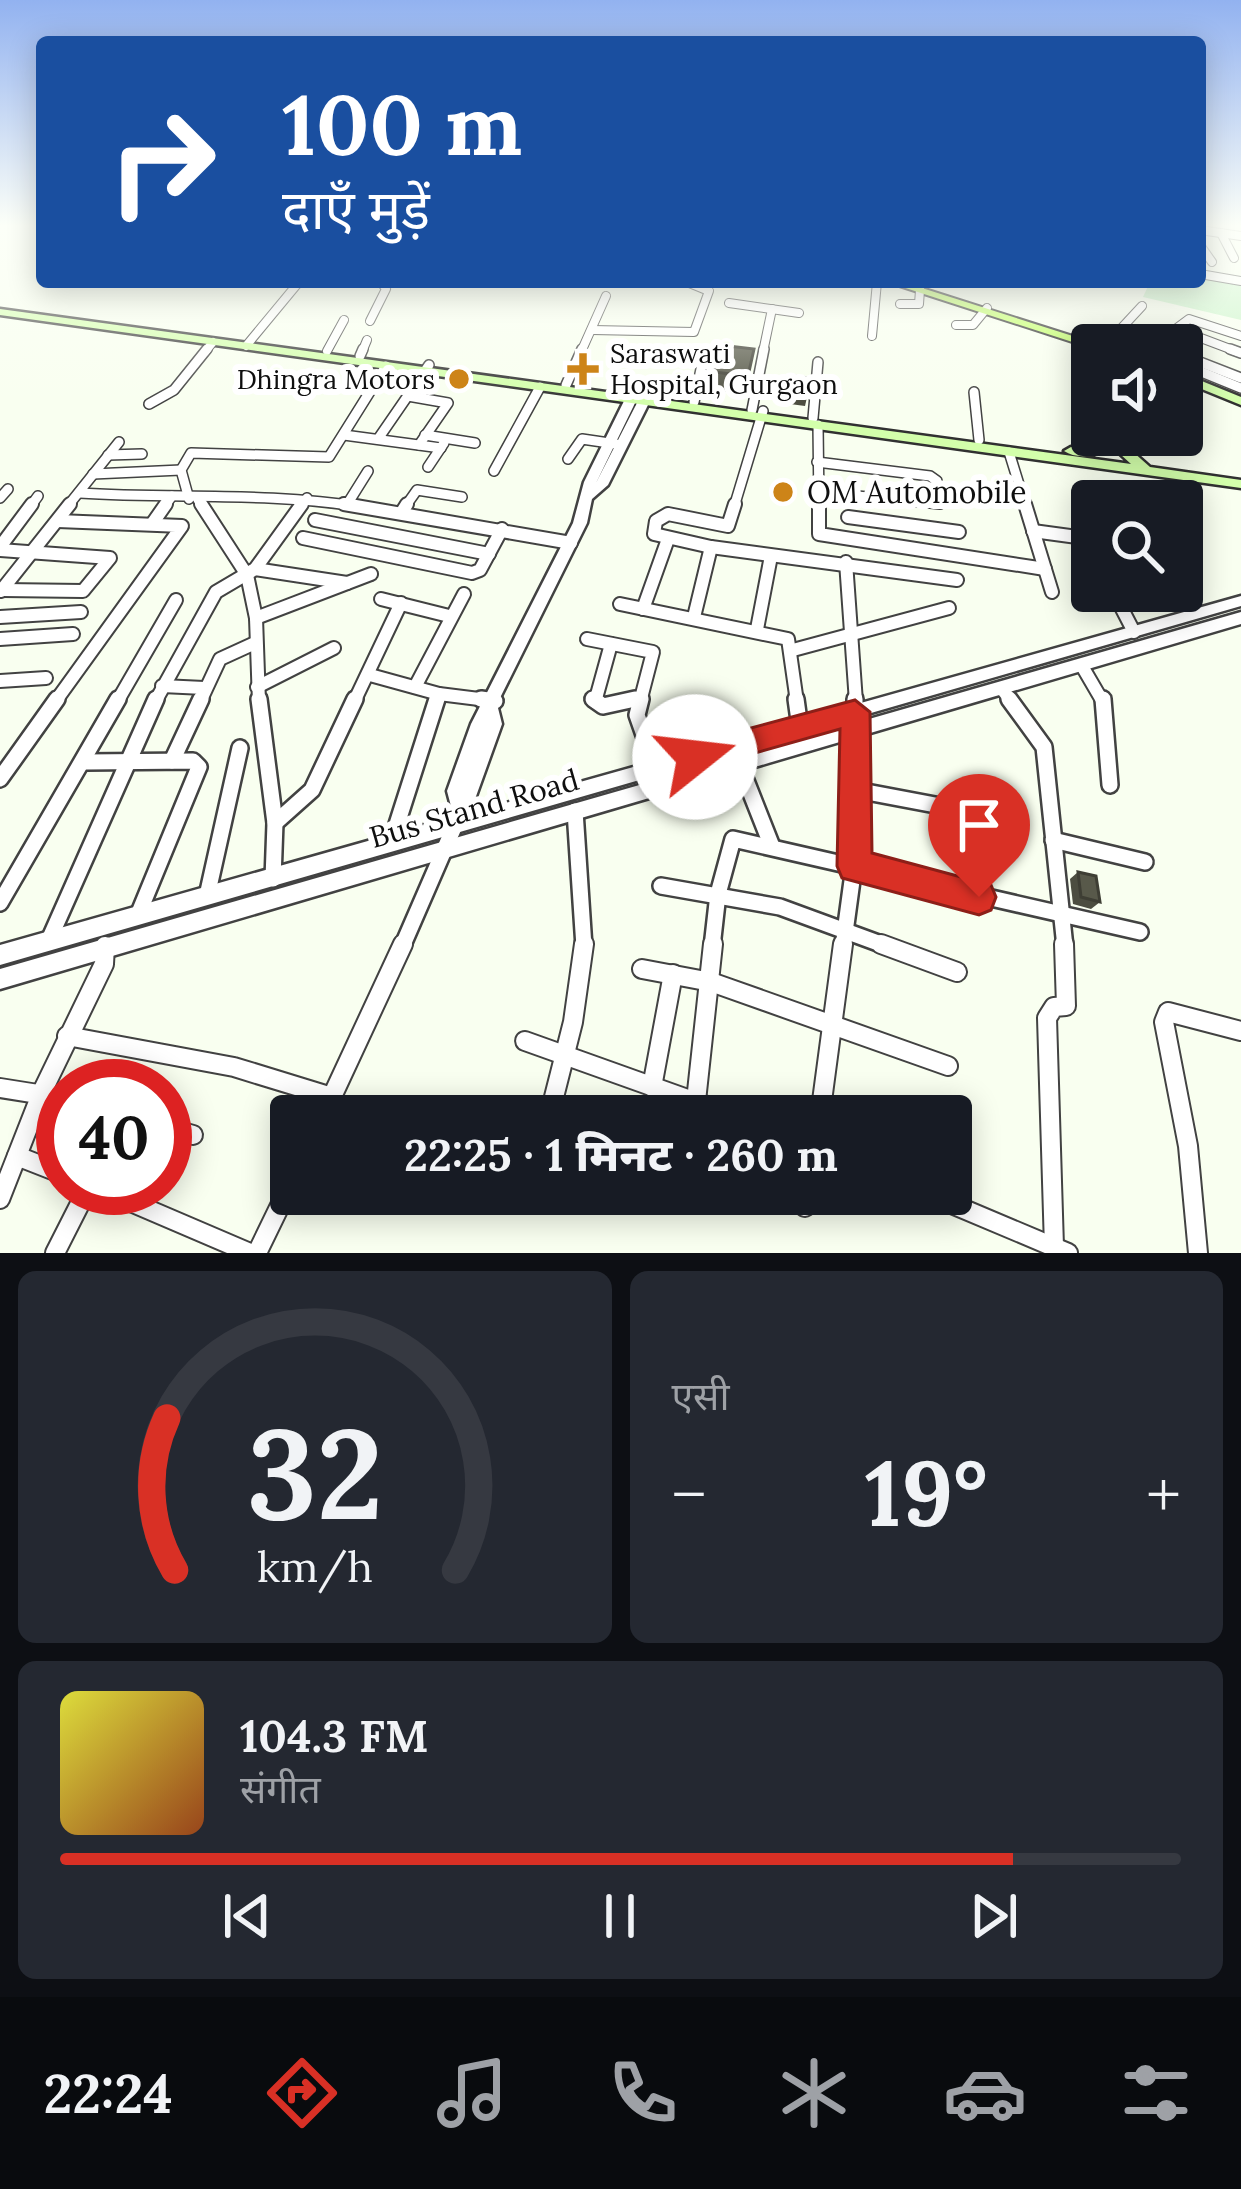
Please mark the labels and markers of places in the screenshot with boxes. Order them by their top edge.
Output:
place label: Saraswati Hospital, Gurgaon [610,336,838,401]
marker: Saraswati Hospital, Gurgaon [567,353,599,385]
place label: Dhingra Motors [237,362,435,396]
marker: Dhingra Motors [446,366,472,392]
place label: OM Automobile [807,473,1027,511]
marker: OM Automobile [770,479,796,505]
pin [928,774,1030,897]

